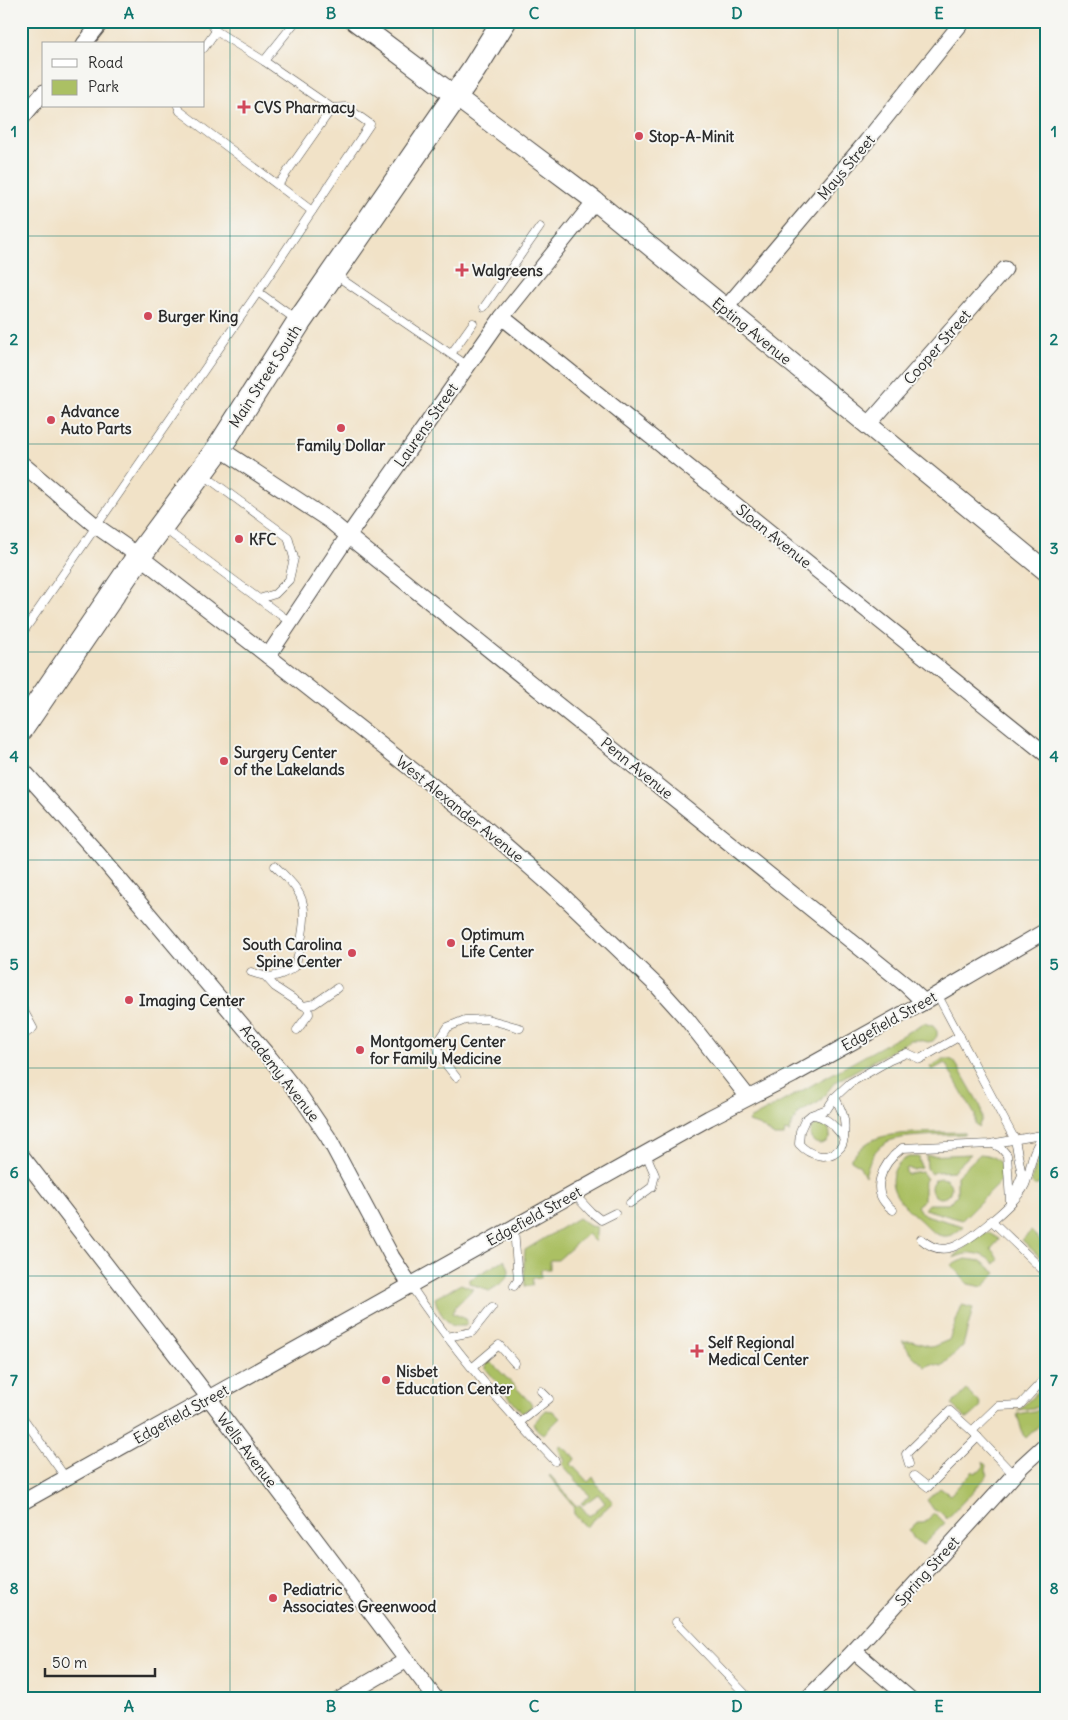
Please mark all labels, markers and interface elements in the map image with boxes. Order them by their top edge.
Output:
text: A [124,3,134,23]
text: B [326,3,337,23]
text: C [529,3,540,23]
text: D [731,3,743,23]
text: E [934,3,944,23]
legend [42,42,205,108]
text: Road [88,53,123,72]
text: Park [88,77,119,96]
place label: CVS Pharmacy [254,98,355,118]
marker: CVS Pharmacy [238,101,250,113]
text: 1 [11,121,17,141]
text: 1 [1051,121,1057,141]
place label: Stop-A-Minit [649,127,735,147]
marker: Stop-A-Minit [633,130,645,142]
street label: Mays Street [813,130,879,204]
place label: Walgreens [472,261,543,281]
marker: Walgreens [456,264,468,276]
street label: Epting Avenue [709,293,795,369]
street label: Cooper Street [899,306,975,388]
place label: Burger King [158,307,238,327]
marker: Burger King [142,310,154,322]
street label: Main Street South [225,321,306,431]
text: 2 [10,329,19,349]
text: 2 [1050,329,1059,349]
street label: Laurens Street [390,379,462,471]
place label: Advance Auto Parts [61,402,132,438]
marker: Advance Auto Parts [45,414,57,426]
marker: Family Dollar [335,422,347,434]
place label: Family Dollar [297,436,386,456]
street label: Sloan Avenue [733,500,815,572]
place label: KFC [249,530,277,549]
marker: KFC [233,533,245,545]
text: 3 [9,538,19,558]
text: 3 [1049,538,1059,558]
street label: Penn Avenue [597,733,677,803]
place label: Surgery Center of the Lakelands [234,743,345,779]
text: 4 [9,746,19,766]
text: 4 [1049,746,1059,766]
street label: West Alexander Avenue [392,752,528,866]
marker: Surgery Center of the Lakelands [218,755,230,767]
place label: Optimum Life Center [461,925,535,961]
place label: South Carolina Spine Center [242,935,343,972]
marker: Optimum Life Center [445,937,457,949]
marker: South Carolina Spine Center [346,947,358,959]
text: 5 [9,954,19,974]
text: 5 [1049,954,1059,974]
street label: Edgefield Street [838,987,940,1055]
place label: Imaging Center [139,991,246,1011]
marker: Imaging Center [123,994,135,1006]
street label: Academy Avenue [236,1021,324,1125]
place label: Montgomery Center for Family Medicine [370,1032,506,1069]
marker: Montgomery Center for Family Medicine [354,1044,366,1056]
text: 6 [9,1162,19,1182]
text: 6 [1049,1162,1059,1182]
street label: Edgefield Street [483,1182,585,1250]
place label: Self Regional Medical Center [708,1333,809,1369]
marker: Self Regional Medical Center [690,1344,704,1358]
place label: Nisbet Education Center [396,1362,513,1398]
text: 7 [10,1370,18,1390]
text: 7 [1050,1370,1058,1390]
marker: Nisbet Education Center [380,1374,392,1386]
street label: Edgefield Street [130,1380,232,1448]
street label: Wells Avenue [213,1409,281,1491]
street label: Spring Street [891,1532,963,1610]
text: 8 [9,1578,19,1598]
text: 8 [1049,1578,1059,1598]
place label: Pediatric Associates Greenwood [283,1580,437,1616]
marker: Pediatric Associates Greenwood [267,1592,279,1604]
scale bar [45,1645,155,1677]
text: 50 m [52,1653,87,1672]
text: A [124,1696,134,1716]
text: B [326,1696,337,1716]
text: C [529,1696,540,1716]
text: D [731,1696,743,1716]
text: E [934,1696,944,1716]

